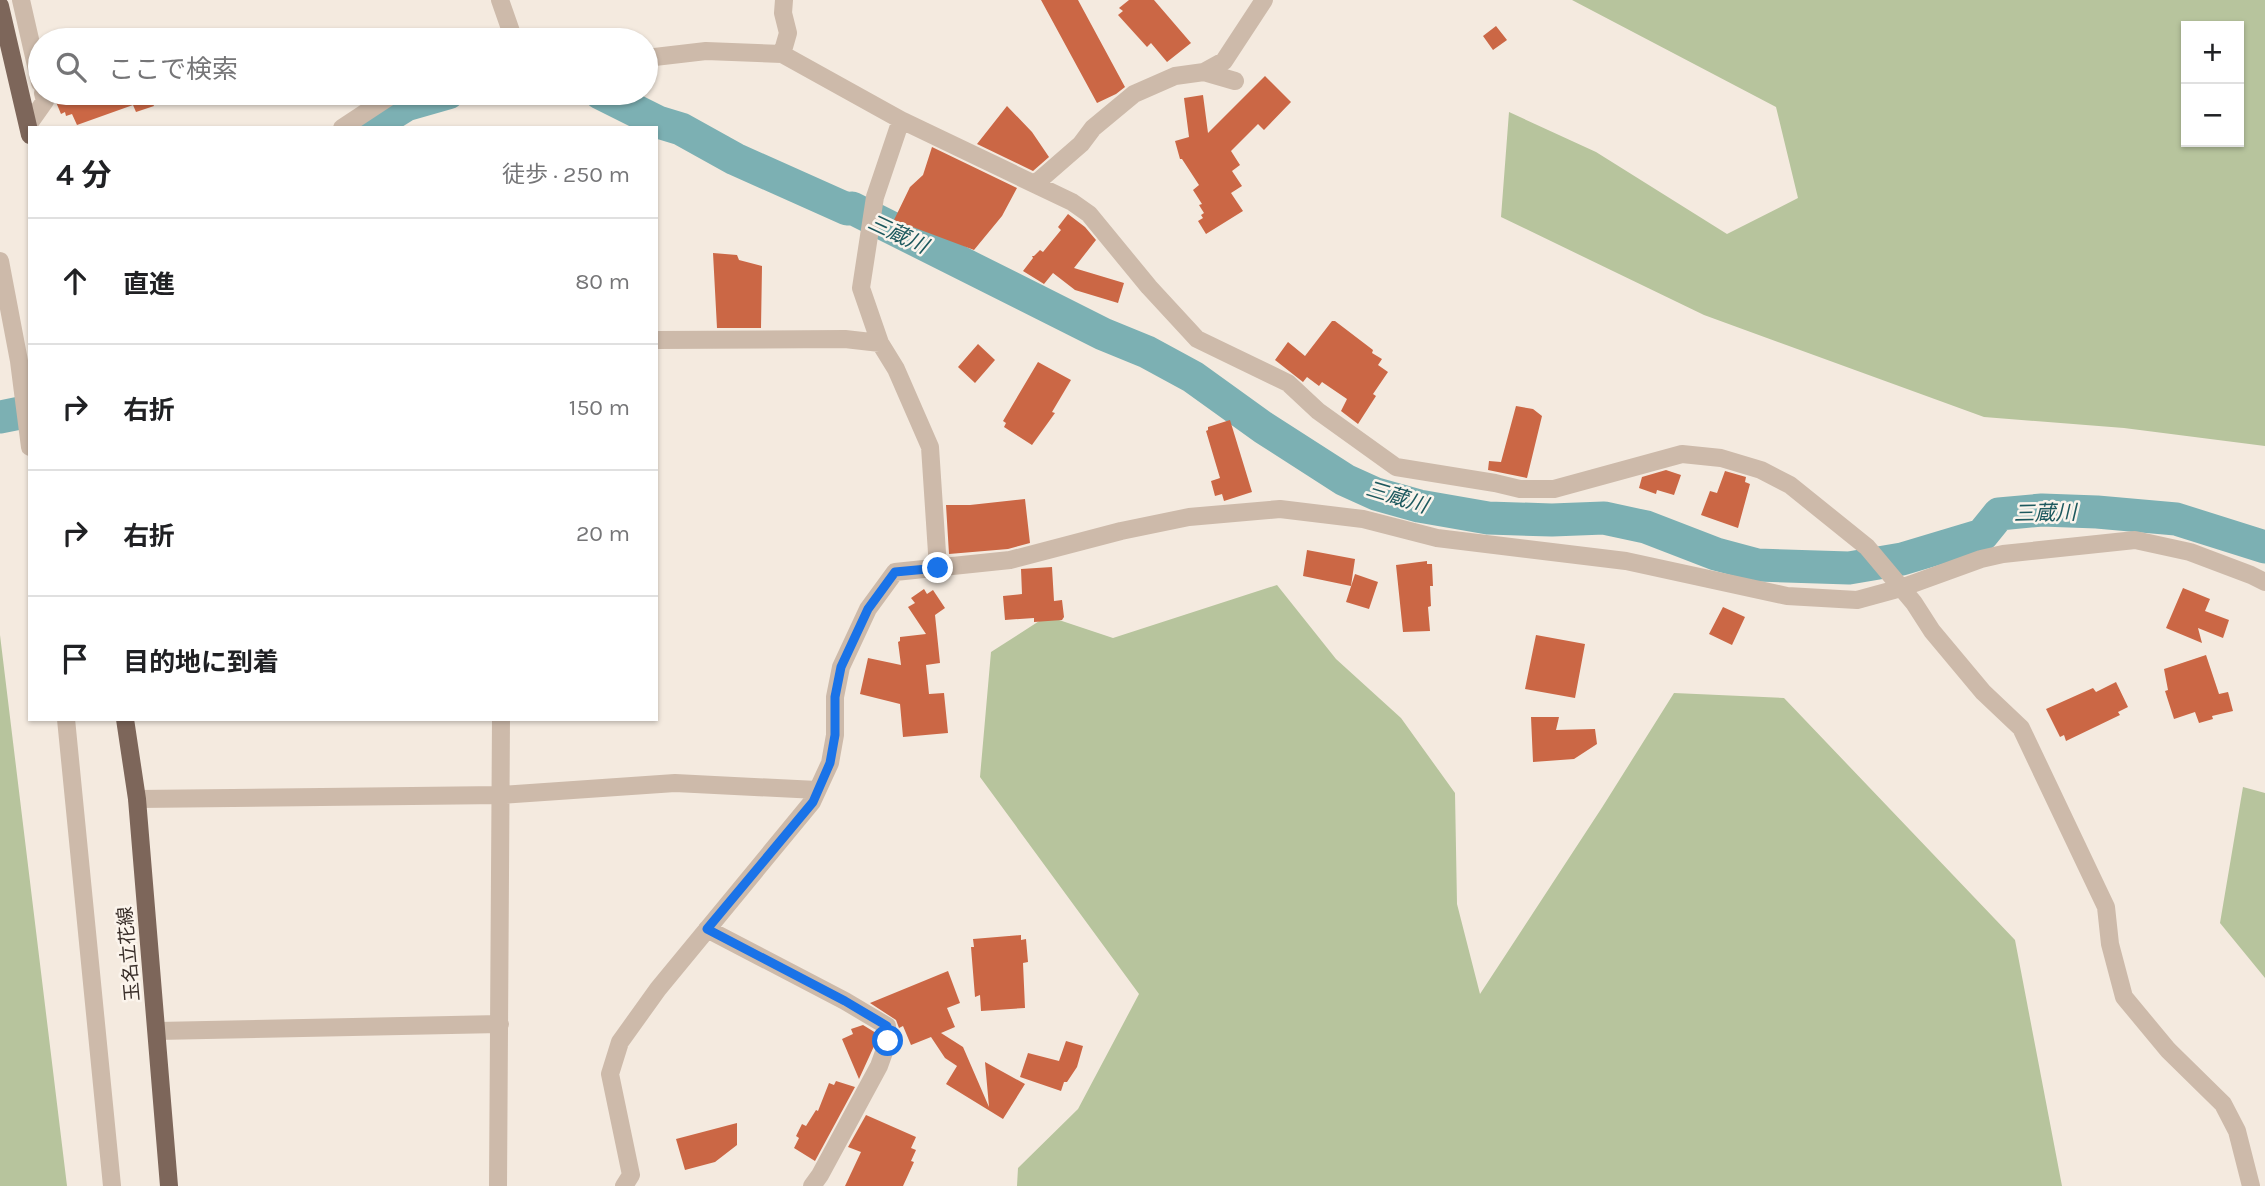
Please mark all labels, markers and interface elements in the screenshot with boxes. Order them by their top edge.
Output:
map controls [2181,21,2244,147]
button: + [2181,21,2244,84]
search box [28,28,658,105]
icon: search [52,48,90,86]
text: ここで検索 [108,54,238,85]
button: − [2181,84,2244,147]
text: 4 分 [56,157,111,193]
text: 徒歩 · 250 m [502,161,630,188]
water label: 三蔵川 [864,210,933,259]
icon: ahead [56,262,94,300]
text: 80 m [575,268,630,295]
text: 直進 [123,269,175,300]
icon: right [56,388,94,426]
text: 150 m [569,394,630,421]
text: 右折 [123,395,175,426]
water label: 三蔵川 [1363,476,1433,518]
water label: 三蔵川 [2013,500,2079,526]
icon: right [56,514,94,552]
text: 20 m [576,520,630,547]
text: 右折 [123,521,175,552]
route end [922,552,953,583]
icon: arrive [56,640,94,678]
text: 目的地に到着 [123,647,279,678]
street label: 玉名立花線 [114,906,144,1002]
route start [872,1025,903,1056]

